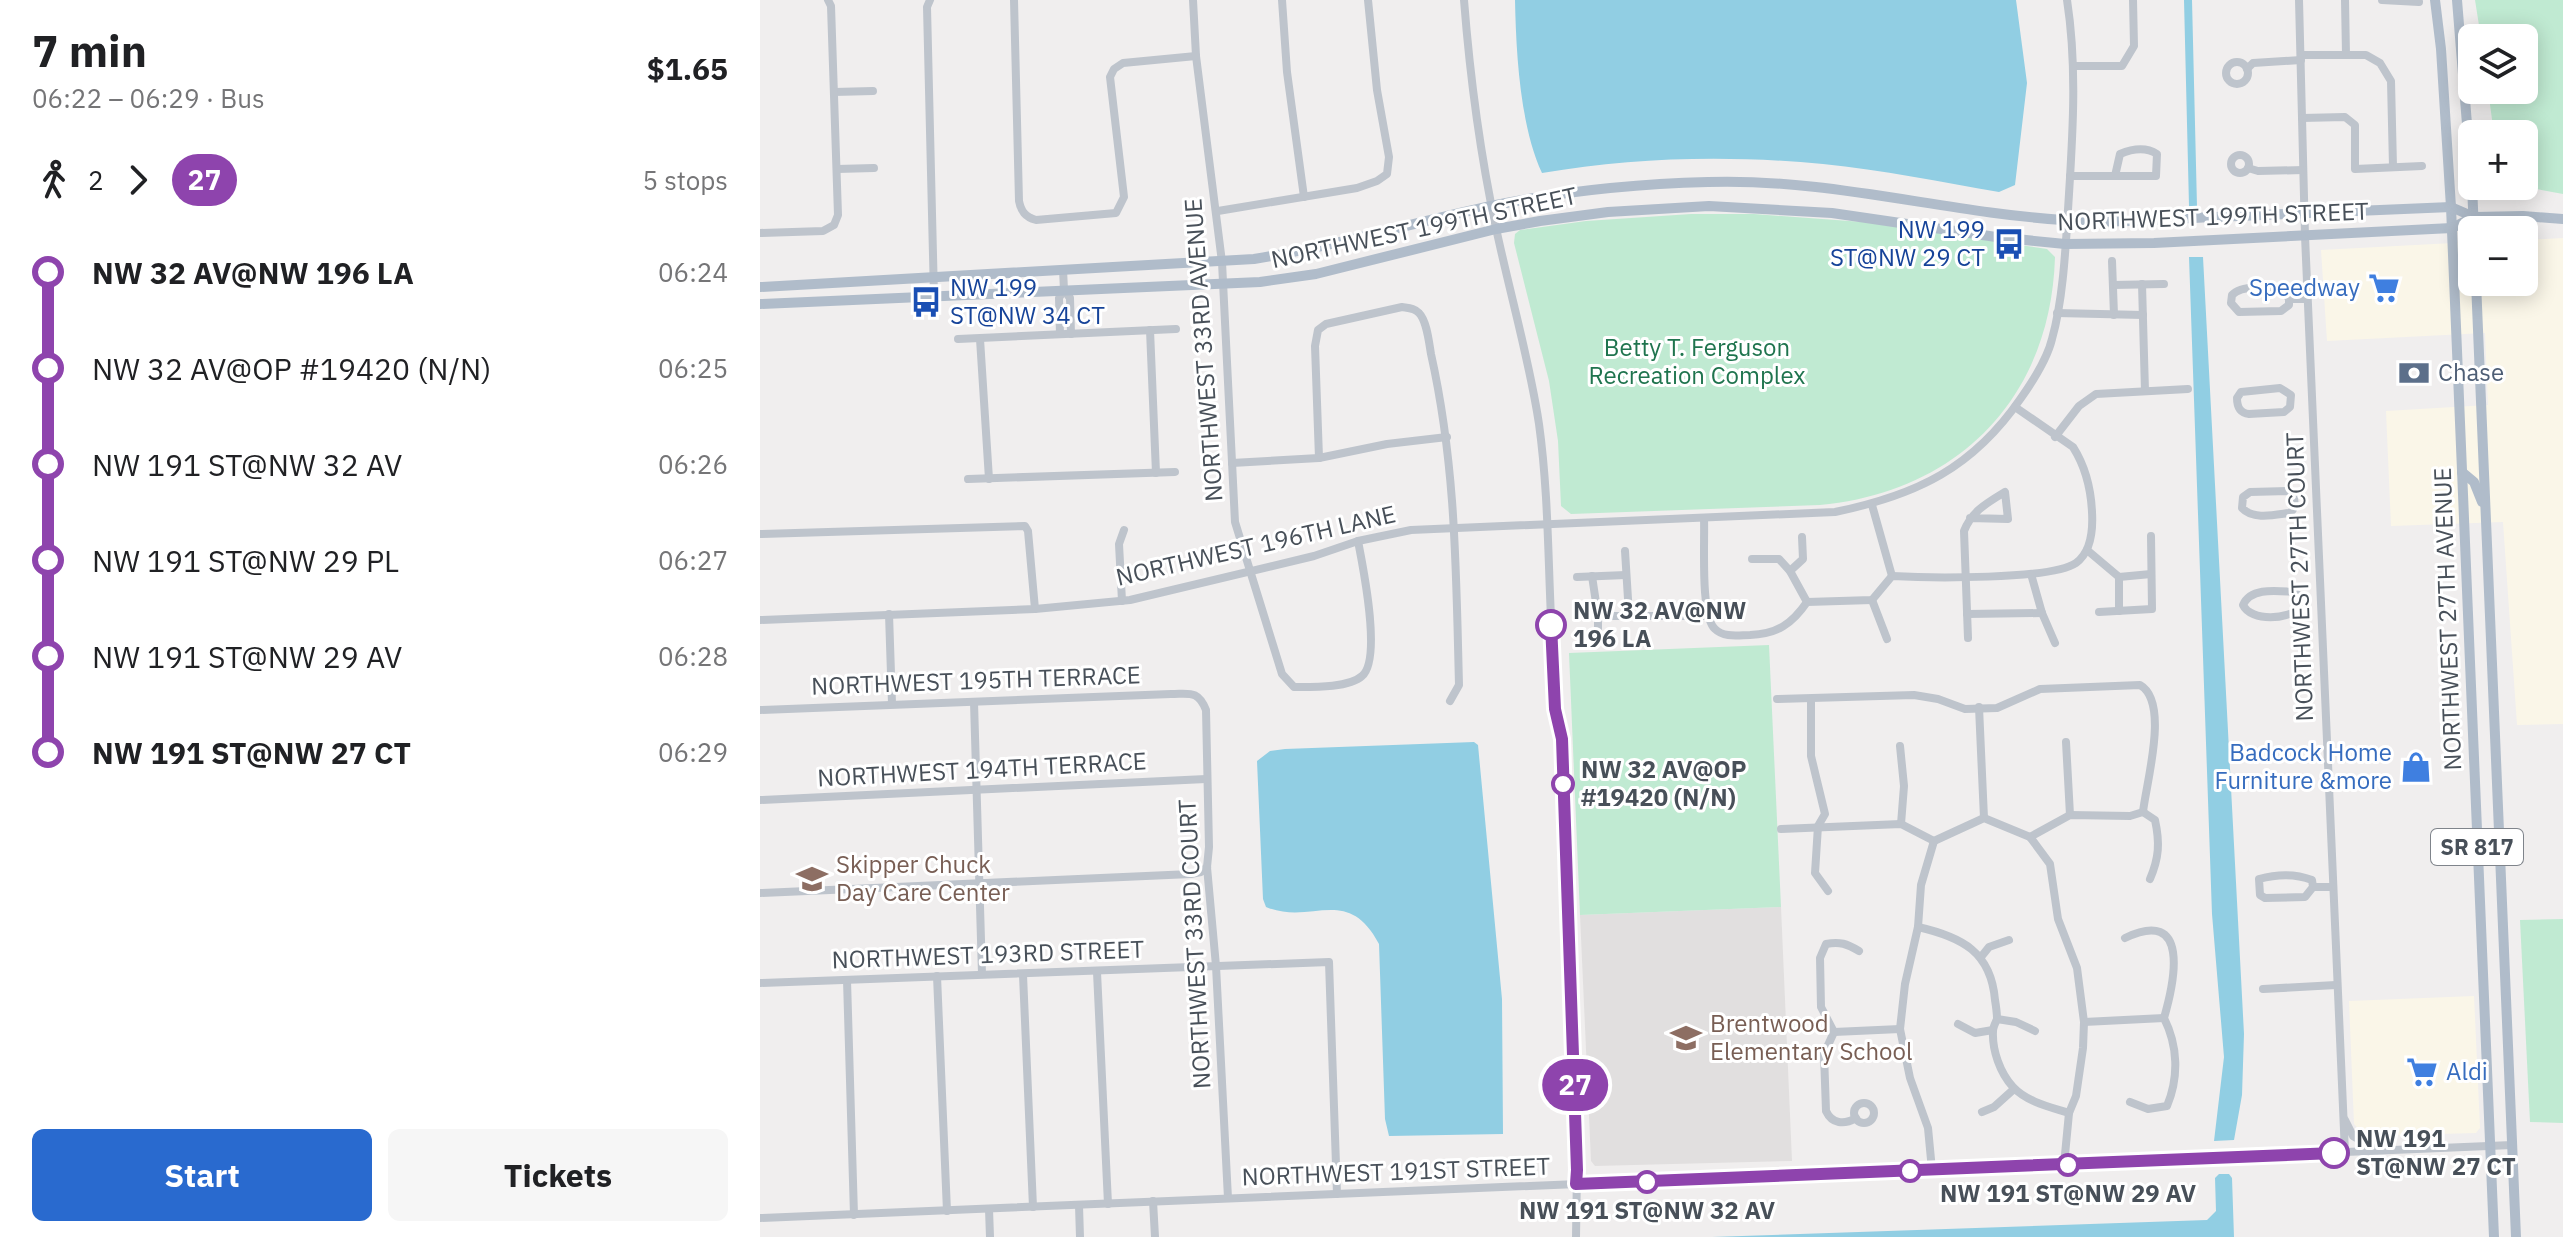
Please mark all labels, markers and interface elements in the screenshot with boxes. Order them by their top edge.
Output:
text: 7 min [32,22,147,79]
map controls [2458,24,2538,296]
button: layers [2458,24,2538,104]
text: $1.65 [647,49,728,88]
text: 06:22 – 06:29 · Bus [32,81,265,115]
button: + [2458,120,2538,200]
icon: walk [32,158,76,202]
icon: forward [116,158,160,202]
text: 27 [188,161,221,198]
text: 2 [88,163,104,197]
text: 5 stops [642,163,728,197]
street label: NORTHWEST 199TH STREET [1268,179,1580,275]
street label: NORTHWEST 199TH STREET [2057,195,2370,237]
street label: NORTHWEST 33RD AVENUE [1176,197,1230,503]
place label: NW 199 ST@NW 29 CT [1830,213,1985,273]
button: − [2458,216,2538,296]
bus stop icon: NW 199 ST@NW 29 CT [1992,227,2026,261]
text: NW 32 AV@NW 196 LA [92,253,414,292]
text: 06:24 [658,255,728,289]
place label: NW 199 ST@NW 34 CT [950,271,1105,331]
place label: Speedway [2249,271,2360,303]
supermarket icon: Speedway [2367,271,2401,305]
bus stop icon: NW 199 ST@NW 34 CT [909,285,943,319]
park label: Betty T. Ferguson Recreation Complex [1589,331,1805,391]
text: NW 32 AV@OP #19420 (N/N) [92,349,491,388]
text: 06:25 [658,351,728,385]
bank icon: Chase [2397,356,2431,390]
place label: Chase [2438,356,2504,388]
street label: NORTHWEST 27TH COURT [2278,432,2320,722]
text: NW 191 ST@NW 32 AV [92,445,402,484]
text: 06:26 [658,447,728,481]
street label: NORTHWEST 27TH AVENUE [2426,467,2468,771]
street label: NORTHWEST 196TH LANE [1113,497,1399,593]
text: NW 191 ST@NW 29 PL [92,541,399,580]
text: 06:27 [658,543,728,577]
place label: NW 32 AV@NW 196 LA [1573,594,1746,654]
marker: NW 32 AV@NW 196 LA [1536,610,1566,640]
text: NW 191 ST@NW 29 AV [92,637,402,676]
text: 06:28 [658,639,728,673]
street label: NORTHWEST 195TH TERRACE [811,658,1141,702]
text: NW 191 ST@NW 27 CT [92,733,411,772]
text: 06:29 [658,735,728,769]
place label: Badcock Home Furniture &more [2215,736,2392,796]
street label: NORTHWEST 194TH TERRACE [816,744,1147,794]
shop icon: Badcock Home Furniture &more [2399,750,2433,784]
place label: NW 32 AV@OP #19420 (N/N) [1581,753,1746,813]
marker: NW 32 AV@OP #19420 (N/N) [1552,773,1574,795]
street label: NORTHWEST 33RD COURT [1170,798,1218,1090]
road number: SR 817 [2431,829,2523,865]
place label: Skipper Chuck Day Care Center [836,848,1010,908]
school or university icon: Skipper Chuck Day Care Center [795,862,829,896]
street label: NORTHWEST 193RD STREET [831,933,1145,975]
place label: Brentwood Elementary School [1710,1007,1912,1067]
school or university icon: Brentwood Elementary School [1669,1021,1703,1055]
supermarket icon: Aldi [2405,1055,2439,1089]
place label: Aldi [2446,1055,2488,1087]
line badge: 27 [1539,1059,1611,1111]
text: 27 [1558,1066,1592,1103]
place label: NW 191 ST@NW 27 CT [2356,1122,2516,1182]
button: Start [32,1129,372,1221]
button: Tickets [388,1129,728,1221]
marker: NW 191 ST@NW 27 CT [2319,1138,2349,1168]
street label: NORTHWEST 191ST STREET [1241,1150,1551,1192]
marker: NW 191 ST@NW 29 AV [2057,1154,2079,1176]
unlabelled marker [1899,1160,1921,1182]
marker: NW 191 ST@NW 32 AV [1636,1171,1658,1193]
place label: NW 191 ST@NW 29 AV [1940,1177,2197,1209]
place label: NW 191 ST@NW 32 AV [1519,1194,1776,1226]

